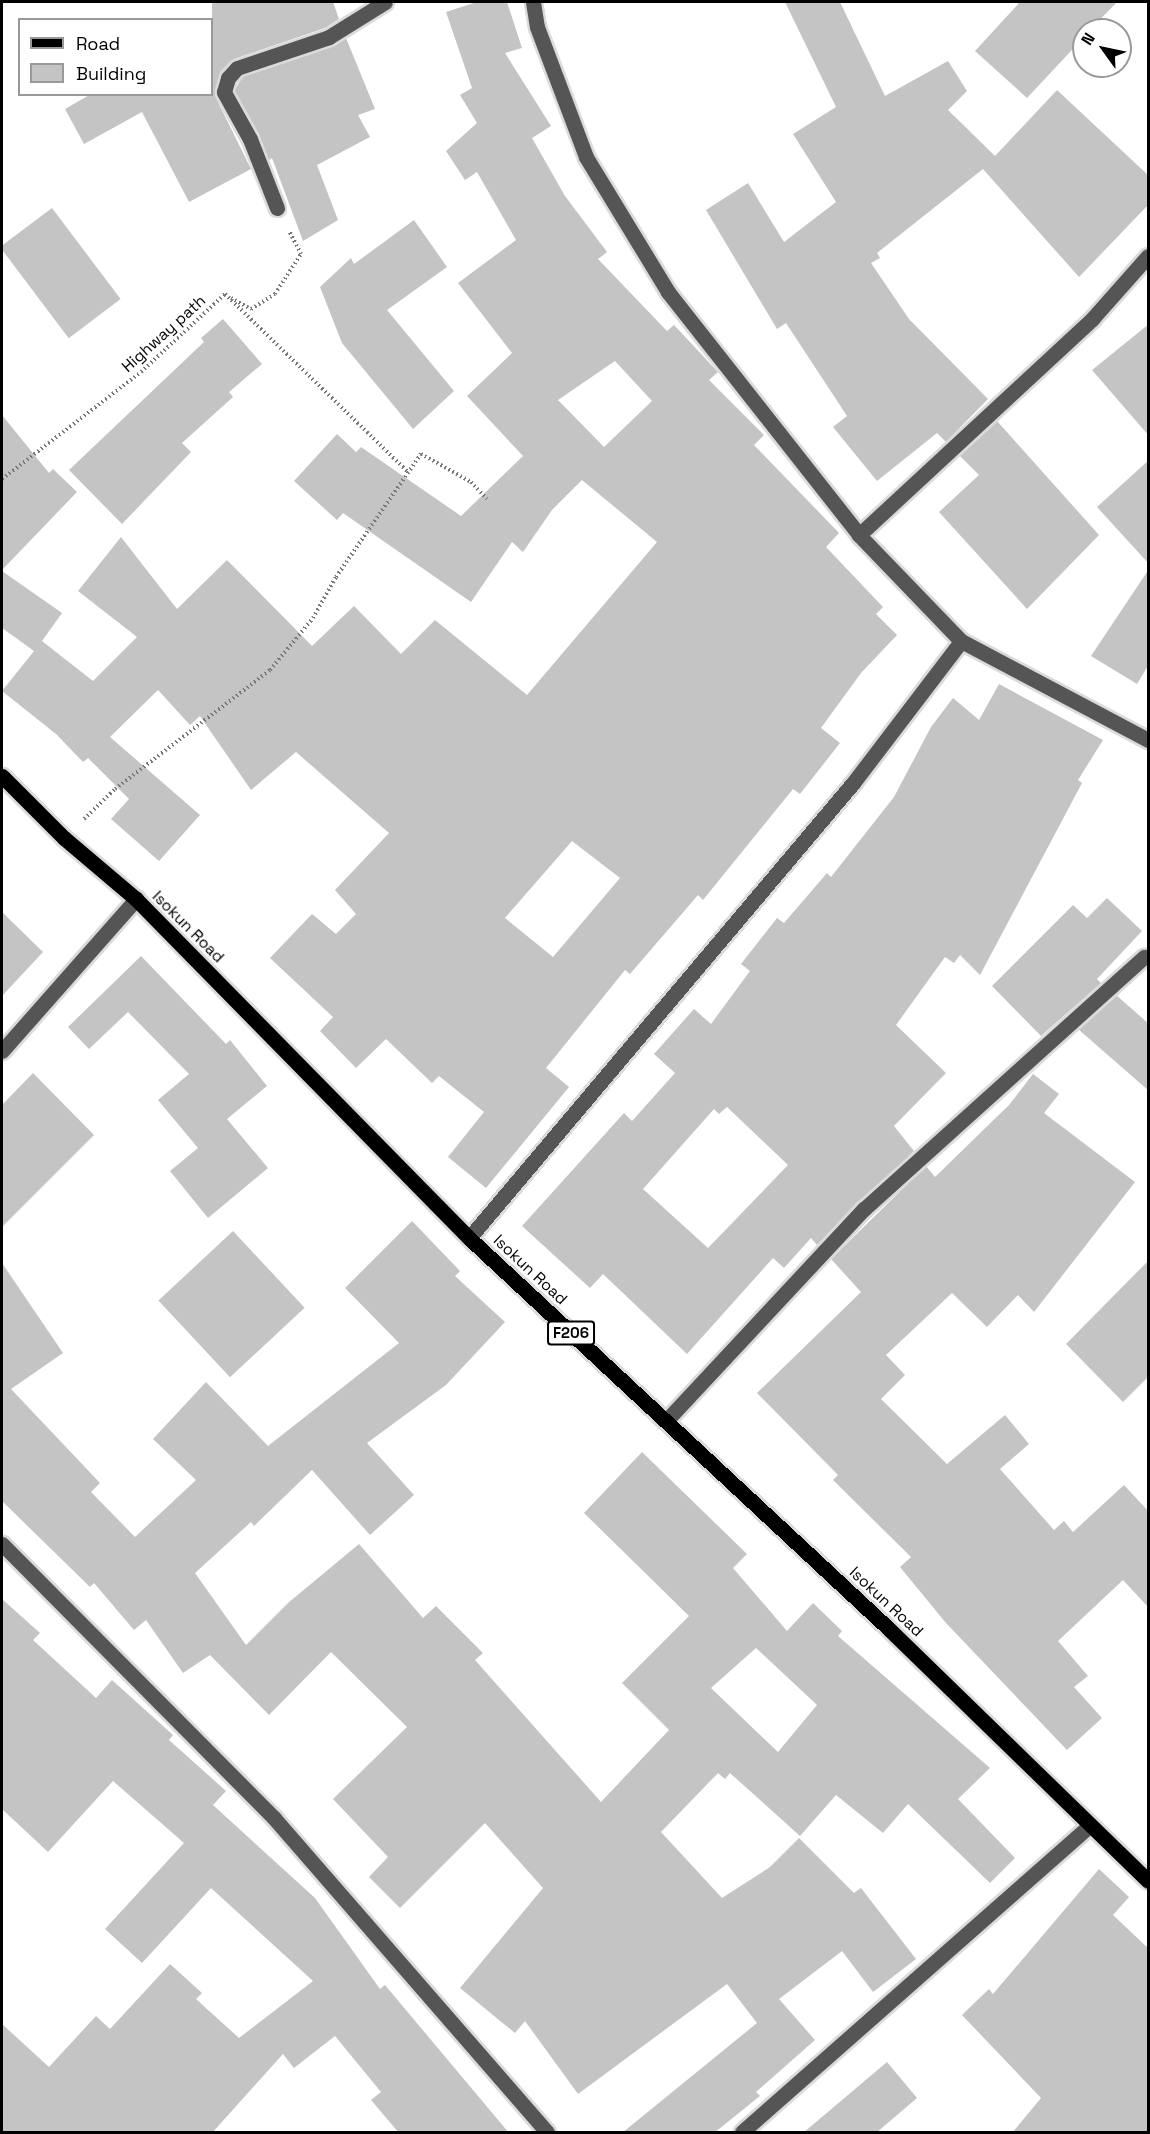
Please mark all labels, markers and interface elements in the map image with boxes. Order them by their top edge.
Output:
legend [18,18,213,96]
north arrow [1072,18,1132,78]
text: N [1076,29,1100,49]
text: Road [76,32,120,55]
text: Building [76,62,146,85]
street label: Highway path [118,291,210,377]
street label: Isokun Road [148,887,228,967]
street label: Isokun Road [489,1231,571,1309]
road number: F206 [547,1321,595,1345]
street label: Isokun Road [845,1563,927,1641]

